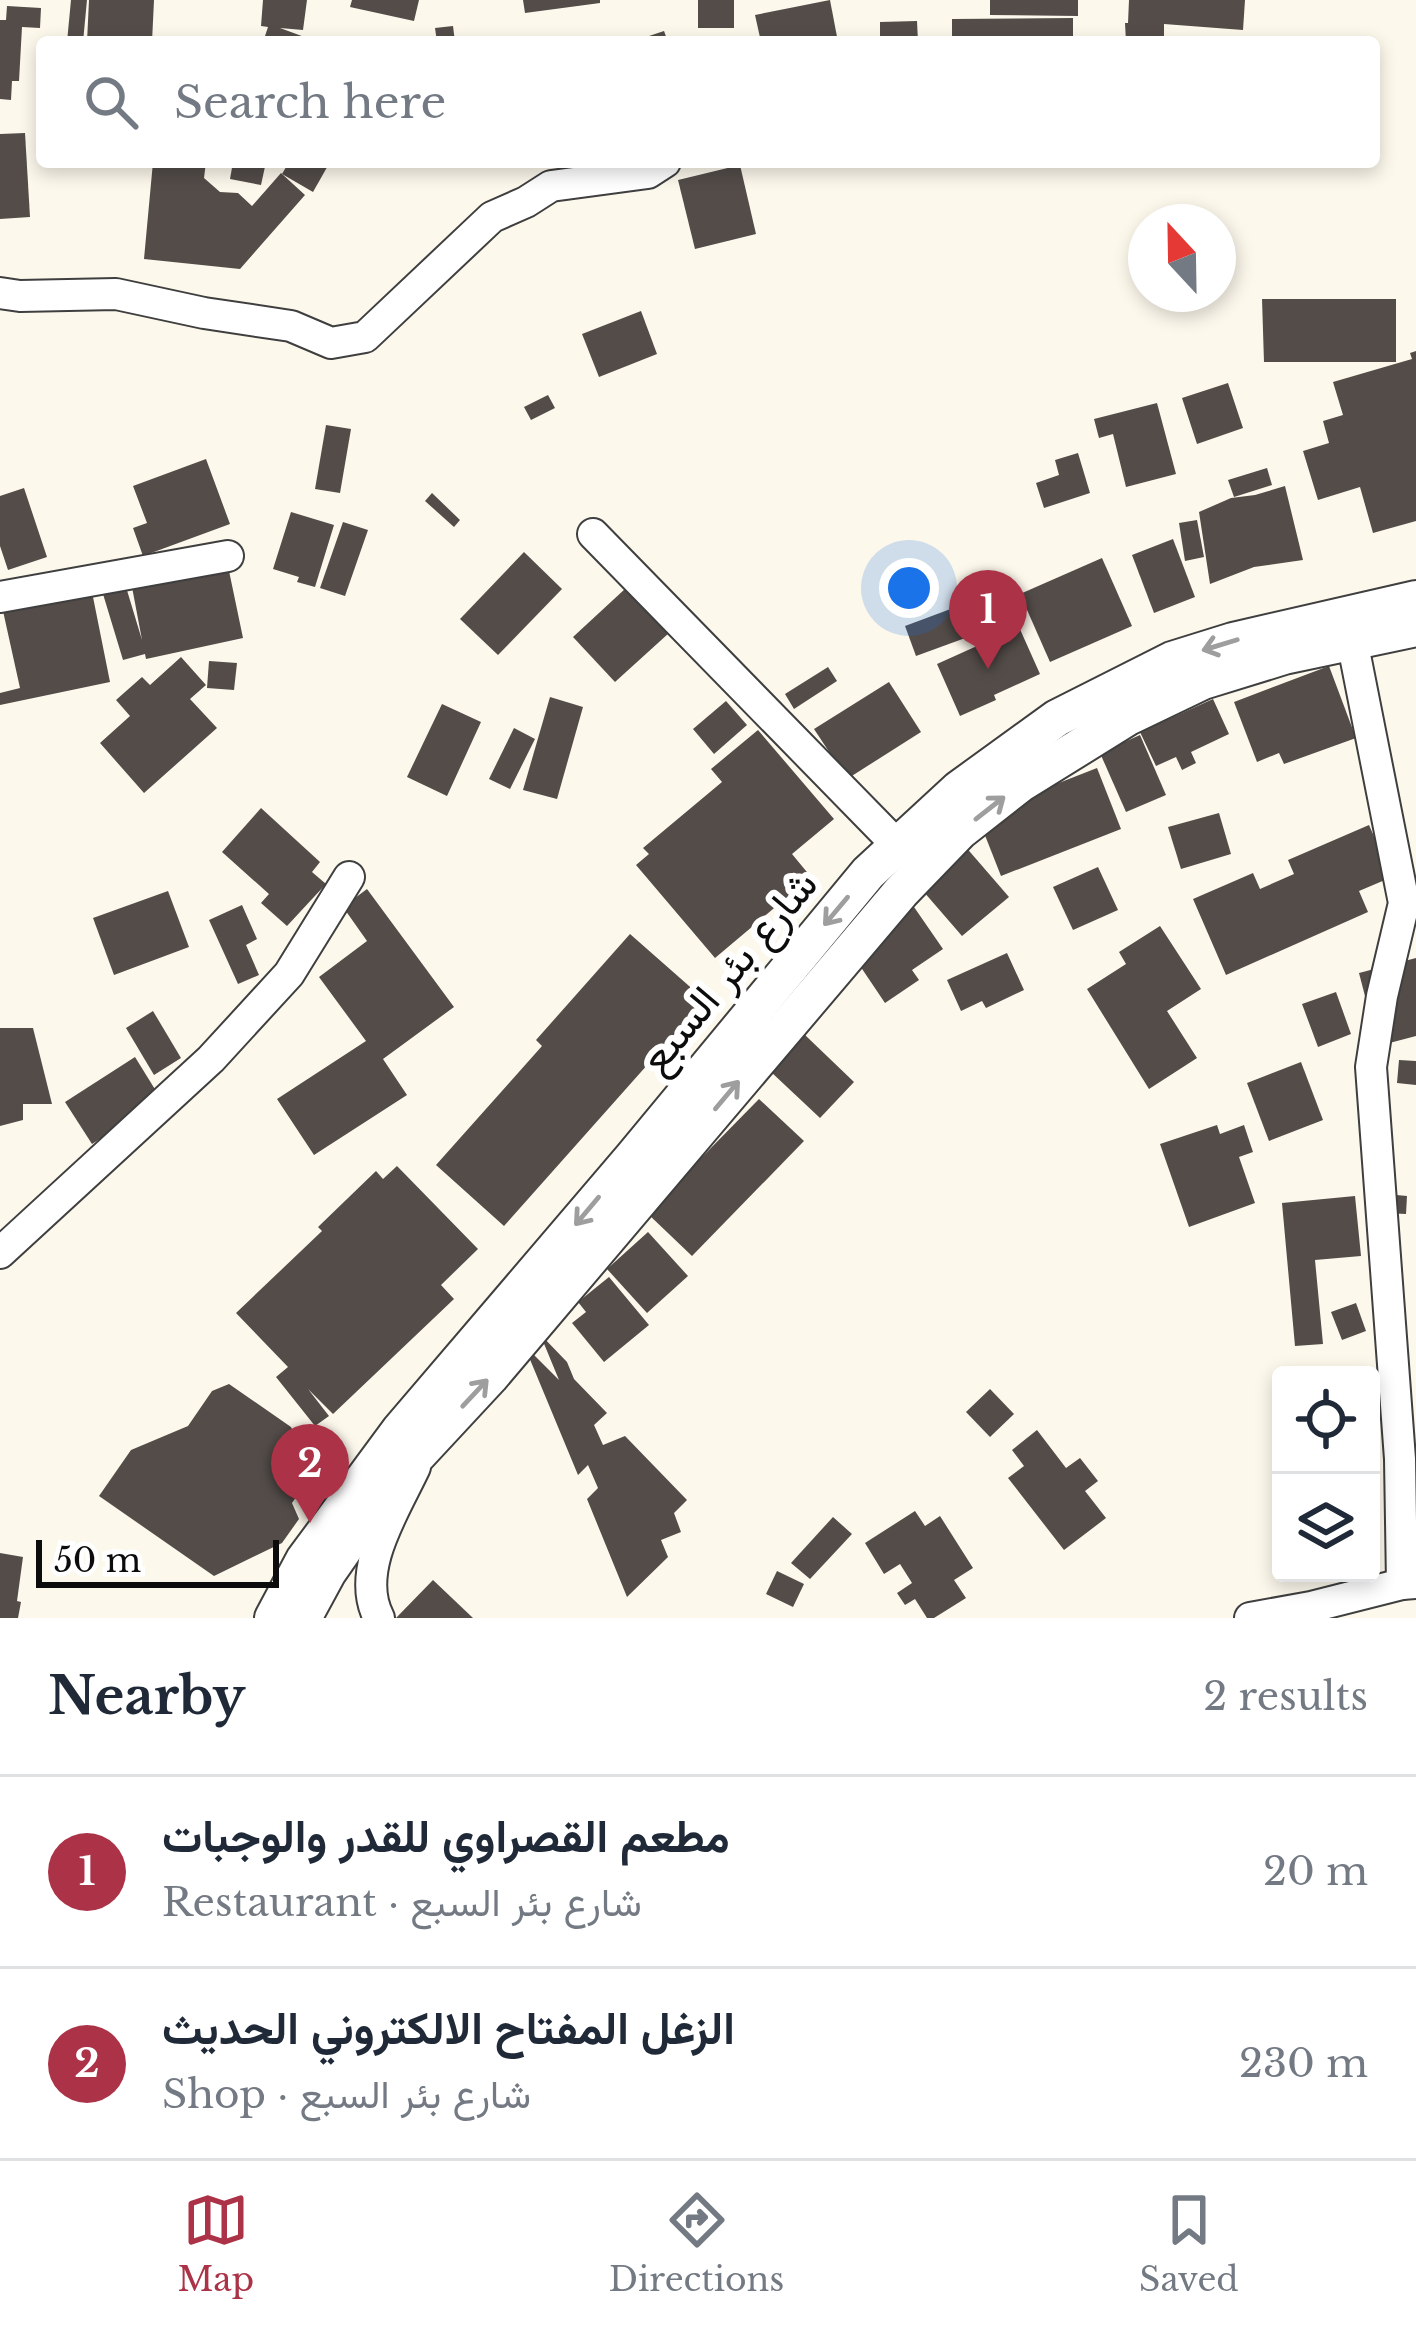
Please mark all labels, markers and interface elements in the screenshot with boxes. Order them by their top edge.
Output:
search box [36,36,1380,168]
icon: search [78,69,144,135]
text: Search here [174,74,446,130]
north arrow [1128,204,1236,312]
your location [879,558,939,618]
pin: 1 [949,570,1027,669]
one-way arrow [1202,635,1240,657]
one-way arrow [973,795,1005,822]
street label: شارع بئر السبع [628,859,830,1085]
one-way arrow [822,895,850,926]
one-way arrow [713,1080,741,1111]
one-way arrow [573,1195,601,1226]
map controls [1272,1366,1380,1582]
button: locate [1272,1366,1380,1474]
one-way arrow [461,1378,488,1408]
pin: 2 [271,1424,349,1523]
button: layers [1272,1474,1380,1582]
scale bar [36,1534,279,1587]
text: 50 m [54,1540,141,1581]
text: Nearby [48,1665,245,1728]
text: 2 results [1203,1672,1368,1721]
text: مطعم القصراوي للقدر والوجبات [162,1808,730,1864]
text: 1 [78,1847,96,1896]
text: 20 m [1263,1847,1368,1896]
text: Restaurant · شارع بئر السبع [162,1878,642,1927]
text: الزغل المفتاح الالكتروني الحديث [162,2000,735,2056]
text: 2 [74,2039,100,2088]
text: 230 m [1239,2039,1368,2088]
text: Shop · شارع بئر السبع [162,2070,531,2119]
tab: Map [177,2187,254,2300]
tab: Directions [609,2187,784,2300]
tab: Saved [1139,2187,1239,2300]

